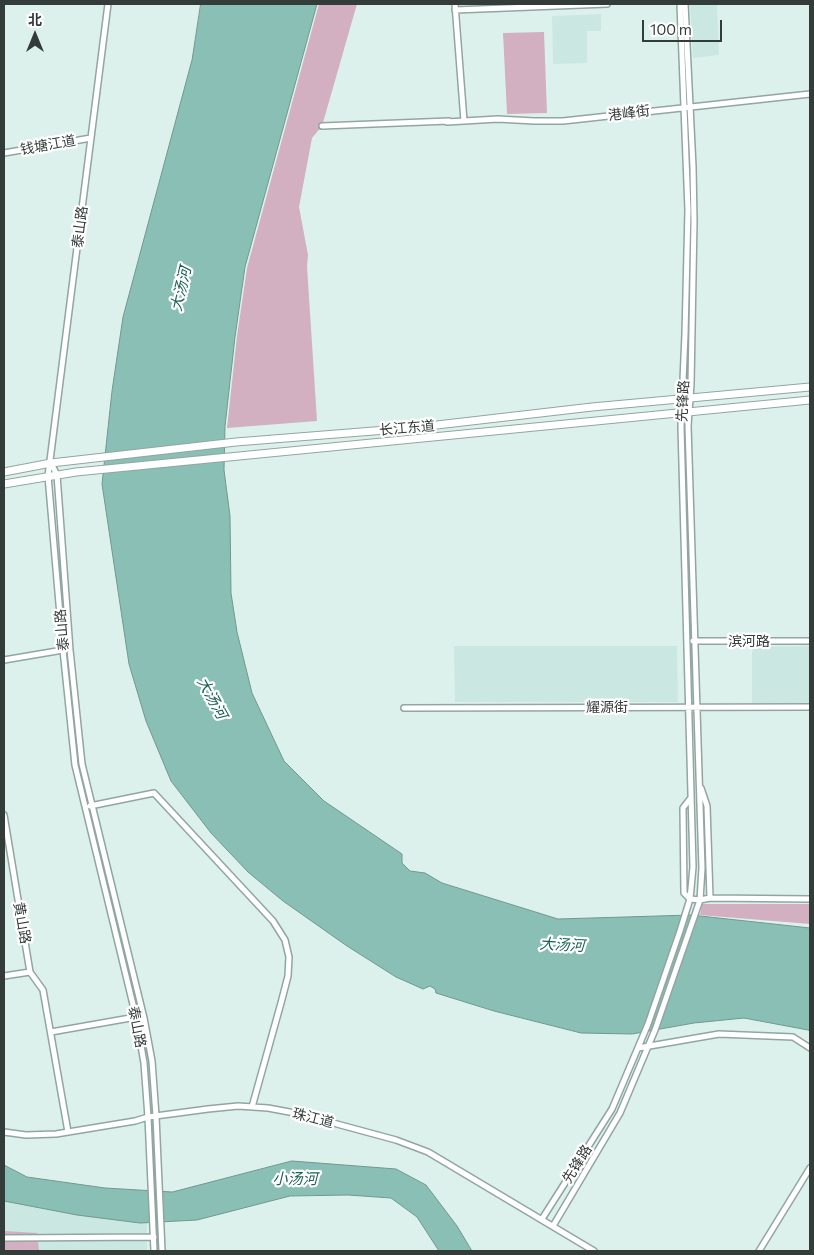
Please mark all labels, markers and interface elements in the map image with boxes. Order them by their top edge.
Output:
north arrow [10,10,60,60]
scale bar [644,10,724,42]
text: 北 [28,11,42,28]
text: 100 m [650,20,692,38]
street label: 港峰街 [607,102,651,124]
street label: 钱塘江道 [19,132,77,158]
street label: 泰山路 [69,205,91,249]
water label: 大汤河 [167,265,195,313]
street label: 先锋路 [674,380,692,422]
street label: 长江东道 [378,417,436,439]
street label: 泰山路 [52,608,72,652]
street label: 滨河路 [728,633,770,649]
water label: 大汤河 [193,674,231,722]
street label: 耀源街 [586,699,628,715]
street label: 黄山路 [10,901,34,945]
water label: 大汤河 [539,935,585,955]
street label: 泰山路 [125,1005,149,1049]
street label: 珠江道 [291,1105,335,1131]
street label: 先锋路 [559,1142,595,1186]
water label: 小汤河 [273,1170,317,1188]

